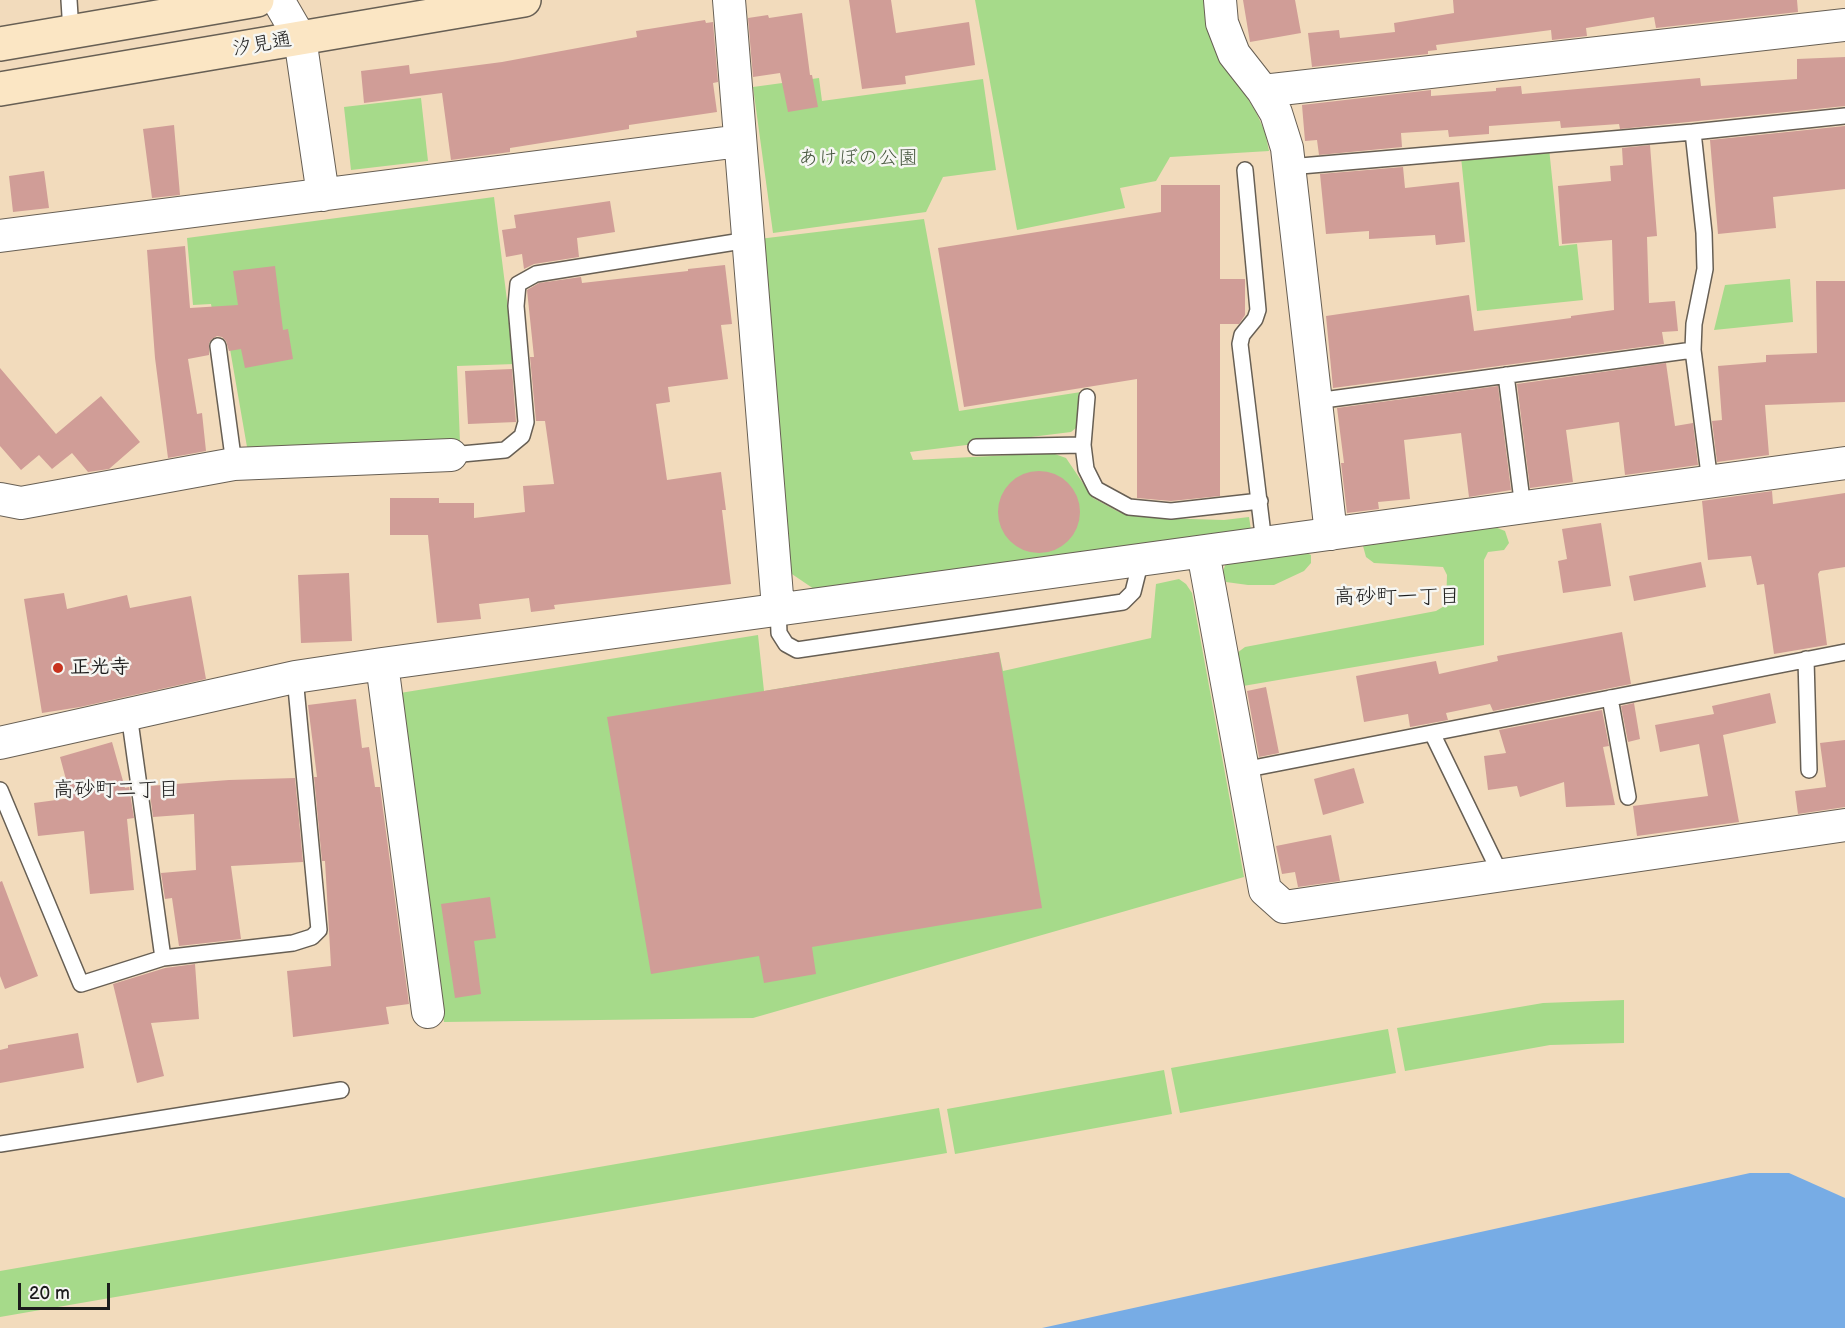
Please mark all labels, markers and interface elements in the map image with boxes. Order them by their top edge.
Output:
street label: 汐見通 [230,28,294,62]
park label: あけぼの公園 [798,147,918,171]
district label: 高砂町一丁目 [1334,585,1460,611]
place label: 正光寺 [70,656,130,680]
marker: 正光寺 [51,661,65,675]
district label: 高砂町二丁目 [53,778,179,804]
scale bar [21,1271,112,1309]
text: 20 m [29,1283,70,1304]

